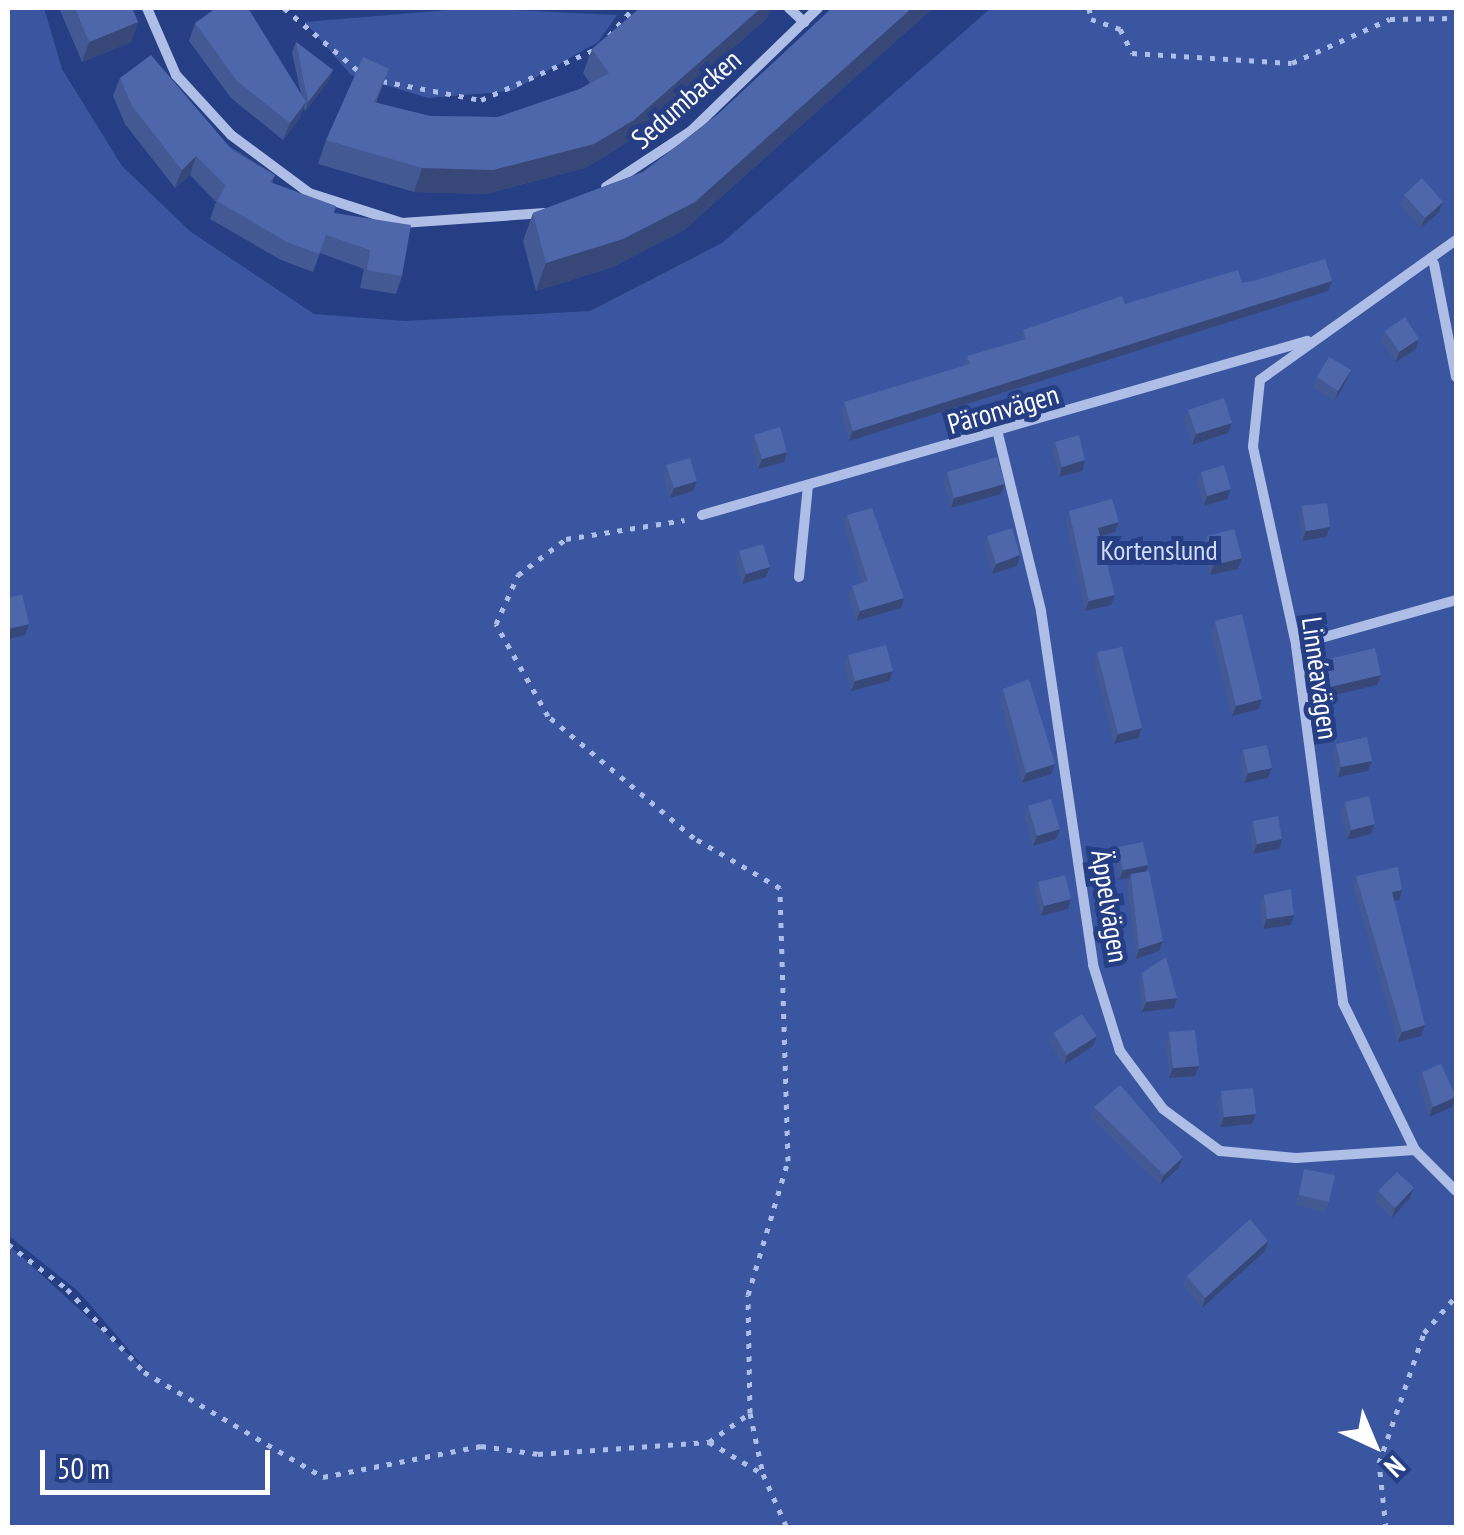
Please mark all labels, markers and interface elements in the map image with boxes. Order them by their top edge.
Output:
street label: Sedumbacken [624,42,748,156]
street label: Päronvägen [944,377,1062,441]
park label: Kortenslund [1100,533,1218,567]
street label: Linnéavägen [1295,615,1345,741]
street label: Äppelvägen [1085,847,1135,965]
north arrow [1324,1395,1424,1495]
scale bar [45,1430,275,1492]
text: 50 m [57,1448,110,1487]
text: N [1377,1448,1413,1486]

